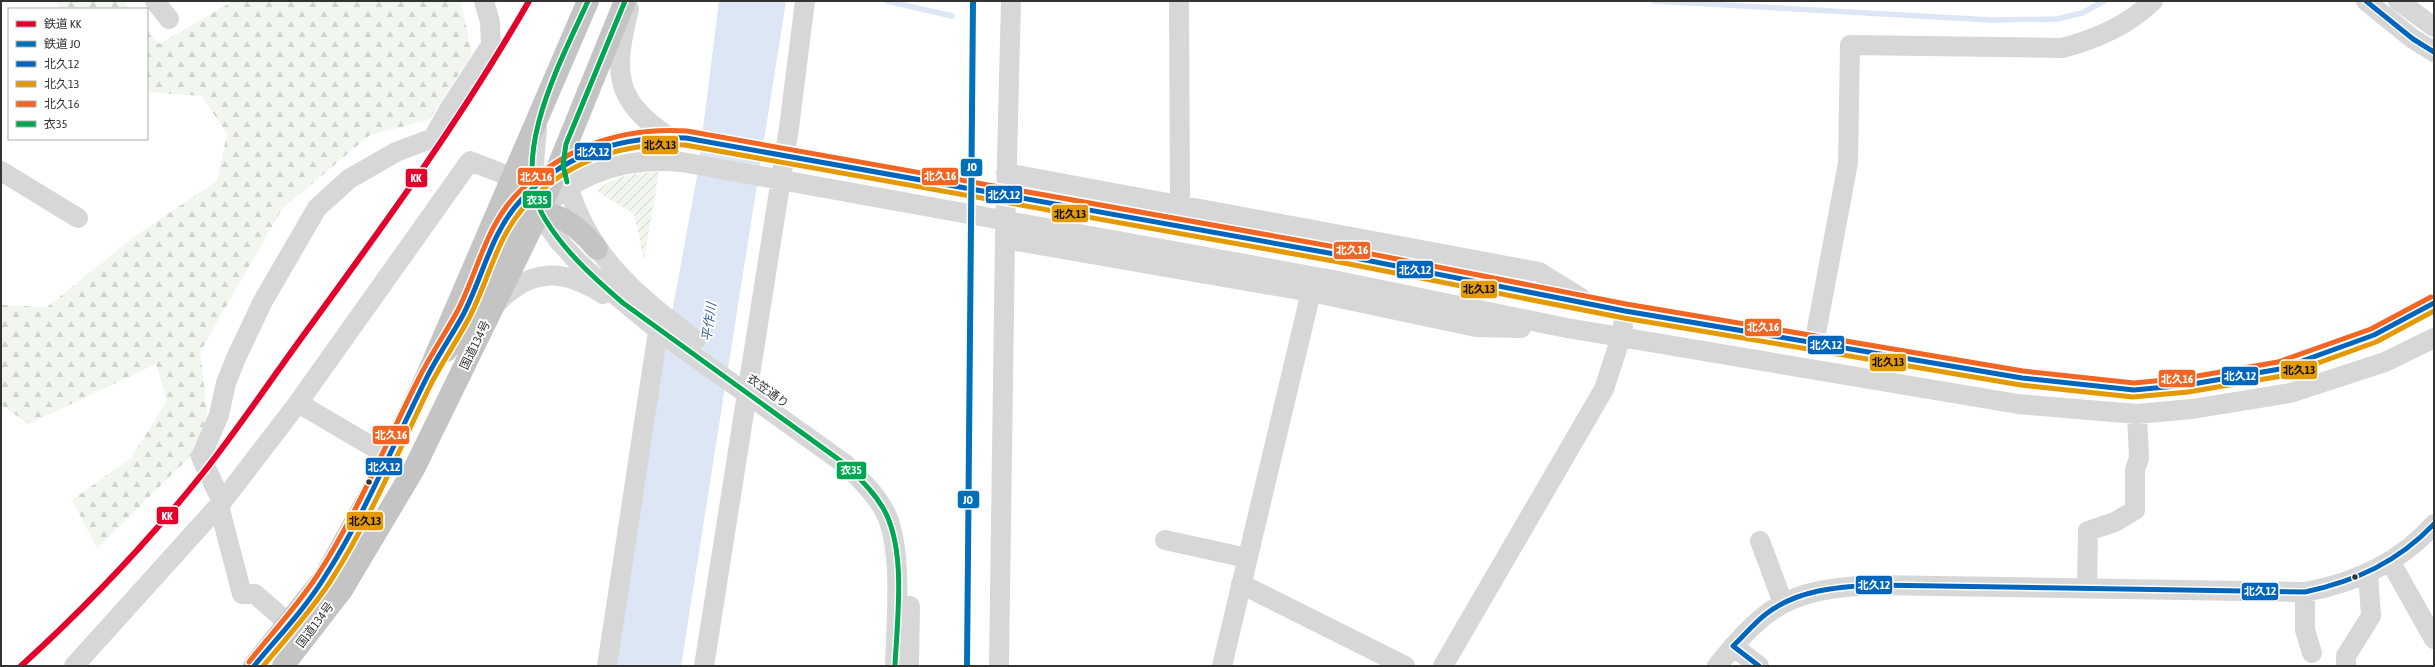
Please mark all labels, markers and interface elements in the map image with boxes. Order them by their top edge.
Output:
legend [8,8,148,140]
text: 鉄道 KK [44,17,82,31]
text: 鉄道 JO [44,37,81,51]
text: 北久12 [44,57,79,71]
text: 北久13 [44,77,79,91]
text: 北久16 [44,97,80,111]
text: 衣35 [44,117,67,131]
line badge: 北久13 [641,135,679,155]
text: 北久13 [644,139,676,151]
line badge: 北久12 [574,142,612,161]
text: 北久12 [577,146,609,158]
line badge: JO [960,158,983,177]
text: JO [966,161,978,173]
line badge: 北久16 [517,167,555,186]
line badge: 北久16 [921,167,959,186]
line badge: KK [405,168,428,188]
text: 北久16 [924,170,956,182]
text: 北久16 [520,171,552,183]
text: KK [411,172,422,184]
line badge: 北久12 [985,185,1023,204]
text: 北久12 [988,189,1020,201]
line badge: 衣35 [522,190,552,209]
text: 衣35 [526,194,548,206]
line badge: 北久13 [1051,204,1089,223]
text: 北久13 [1054,208,1086,220]
line badge: 北久16 [1333,241,1371,260]
text: 北久16 [1336,244,1368,256]
line badge: 北久12 [1396,260,1434,279]
text: 北久12 [1399,264,1431,276]
line badge: 北久13 [1460,280,1498,299]
text: 北久13 [1463,283,1495,295]
water label: 平作川 [699,300,719,342]
street label: 国道134号 [457,318,493,372]
line badge: 北久16 [1744,318,1782,337]
text: 北久16 [1747,321,1779,333]
line badge: 北久12 [1807,335,1845,355]
text: 北久12 [1810,339,1842,351]
line badge: 北久13 [1869,353,1907,372]
text: 北久13 [1872,356,1904,368]
line badge: 北久13 [2280,360,2318,380]
text: 北久13 [2283,364,2315,376]
line badge: 北久12 [2221,366,2259,386]
line badge: 北久16 [2158,369,2196,388]
text: 北久12 [2224,370,2256,382]
street label: 衣笠通り [744,371,792,411]
text: 北久16 [2161,373,2193,385]
line badge: 北久16 [372,425,410,445]
text: 北久16 [375,429,407,441]
line badge: 北久12 [365,457,403,476]
text: 北久12 [368,461,400,473]
line badge: 衣35 [836,461,867,480]
text: 衣35 [840,464,862,476]
unlabelled marker [364,477,374,487]
line badge: JO [957,490,980,509]
text: JO [962,494,974,506]
line badge: KK [156,506,179,525]
text: KK [162,510,173,522]
line badge: 北久13 [346,511,384,531]
text: 北久13 [349,515,381,527]
unlabelled marker [2350,572,2360,582]
line badge: 北久12 [1855,575,1893,595]
text: 北久12 [1858,579,1890,591]
line badge: 北久12 [2241,582,2279,601]
text: 北久12 [2244,585,2276,597]
street label: 国道134号 [293,600,337,650]

